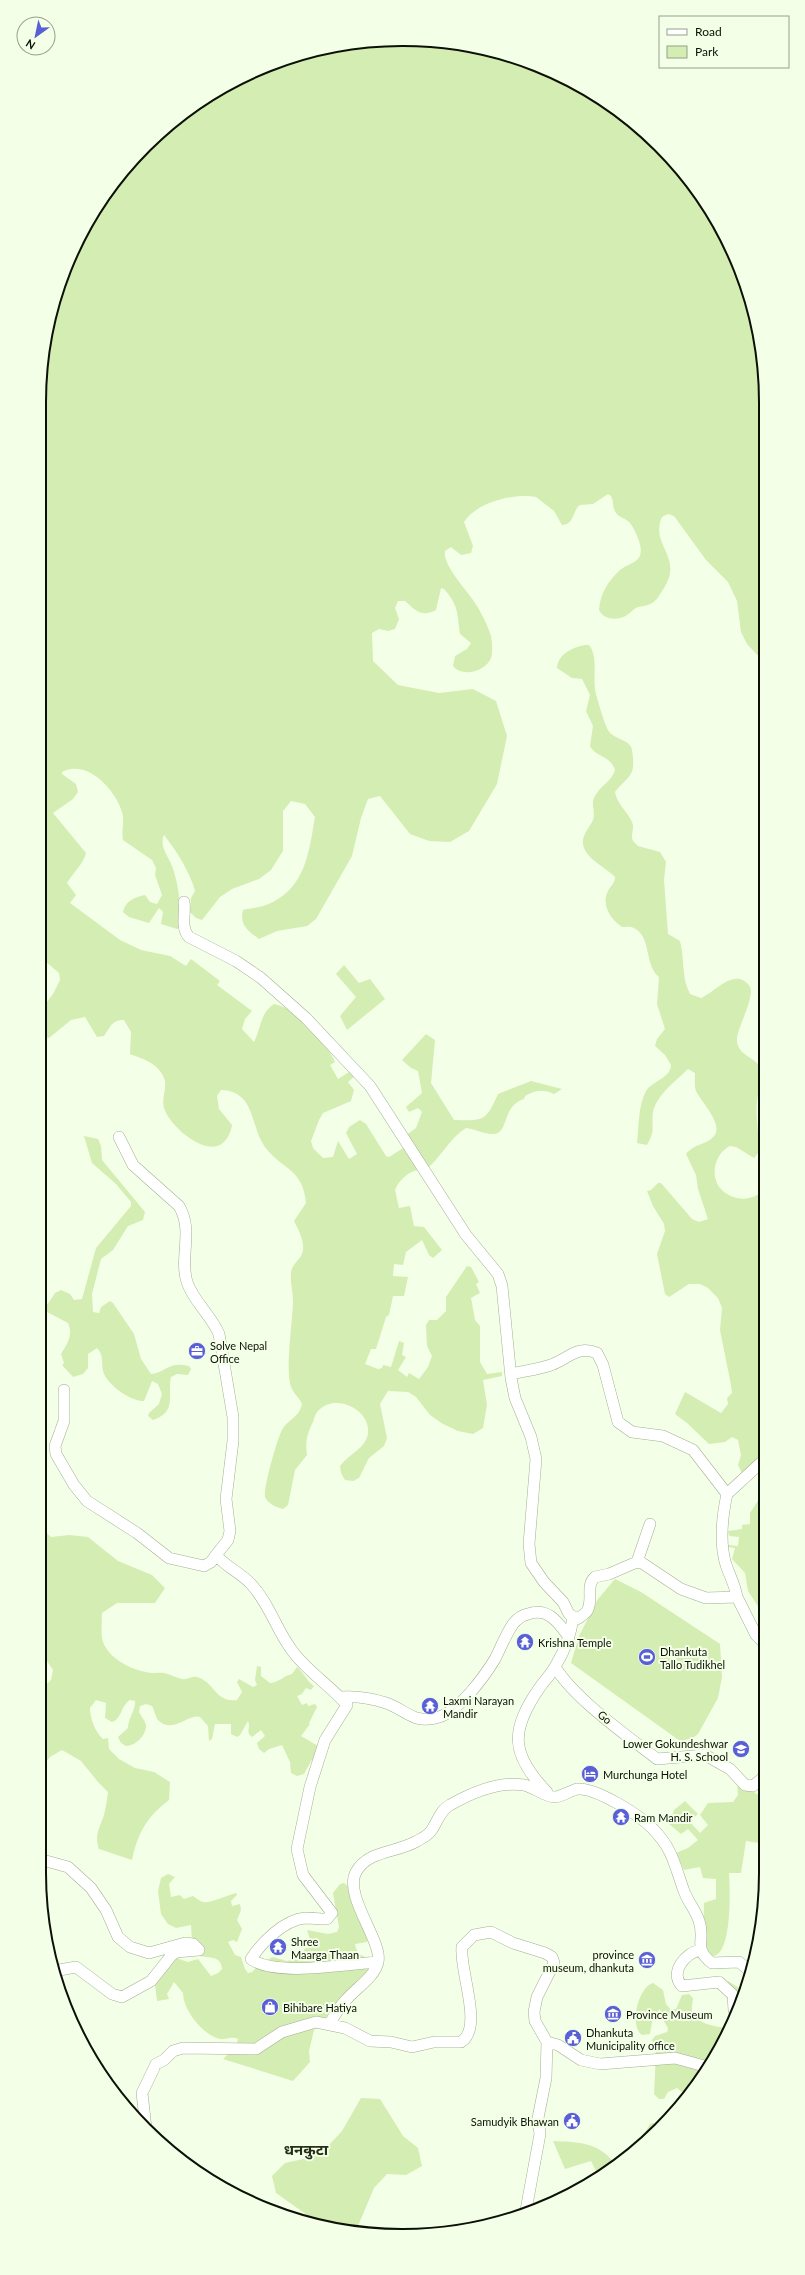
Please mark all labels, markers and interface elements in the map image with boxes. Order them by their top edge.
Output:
north arrow [16,16,56,56]
legend [659,16,789,68]
text: Road [695,24,722,39]
text: N [23,37,37,53]
text: Park [695,44,719,59]
place label: Solve Nepal Office [210,1339,267,1365]
office icon: Solve Nepal Office [187,1341,207,1361]
temple icon: Krishna Temple [515,1632,535,1652]
place label: Krishna Temple [538,1636,612,1649]
place label: Dhankuta Tallo Tudikhel [660,1645,725,1671]
sports icon: Dhankuta Tallo Tudikhel [637,1647,657,1667]
place label: Laxmi Narayan Mandir [443,1694,514,1720]
temple icon: Laxmi Narayan Mandir [420,1696,440,1716]
street label: Go [595,1707,615,1727]
place label: Lower Gokundeshwar H. S. School [623,1737,728,1763]
school or university icon: Lower Gokundeshwar H. S. School [731,1739,751,1759]
hotel icon: Murchunga Hotel [580,1764,600,1784]
place label: Murchunga Hotel [603,1768,687,1781]
temple icon: Ram Mandir [611,1807,631,1827]
place label: Ram Mandir [634,1811,693,1824]
place label: Shree Maarga Thaan [291,1935,359,1961]
temple icon: Shree Maarga Thaan [268,1937,288,1957]
place label: province museum, dhankuta [543,1948,634,1974]
museum icon: province museum, dhankuta [637,1950,657,1970]
shop icon: Bihibare Hatiya [260,1997,280,2017]
place label: Bihibare Hatiya [283,2001,357,2014]
museum icon: Province Museum [603,2004,623,2024]
place label: Province Museum [626,2008,713,2021]
place label: Dhankuta Municipality office [586,2026,675,2052]
public building icon: Dhankuta Municipality office [563,2028,583,2048]
public building icon: Samudyik Bhawan [562,2111,582,2131]
place label: Samudyik Bhawan [471,2115,559,2128]
district label: धनकुटा [284,2140,329,2160]

